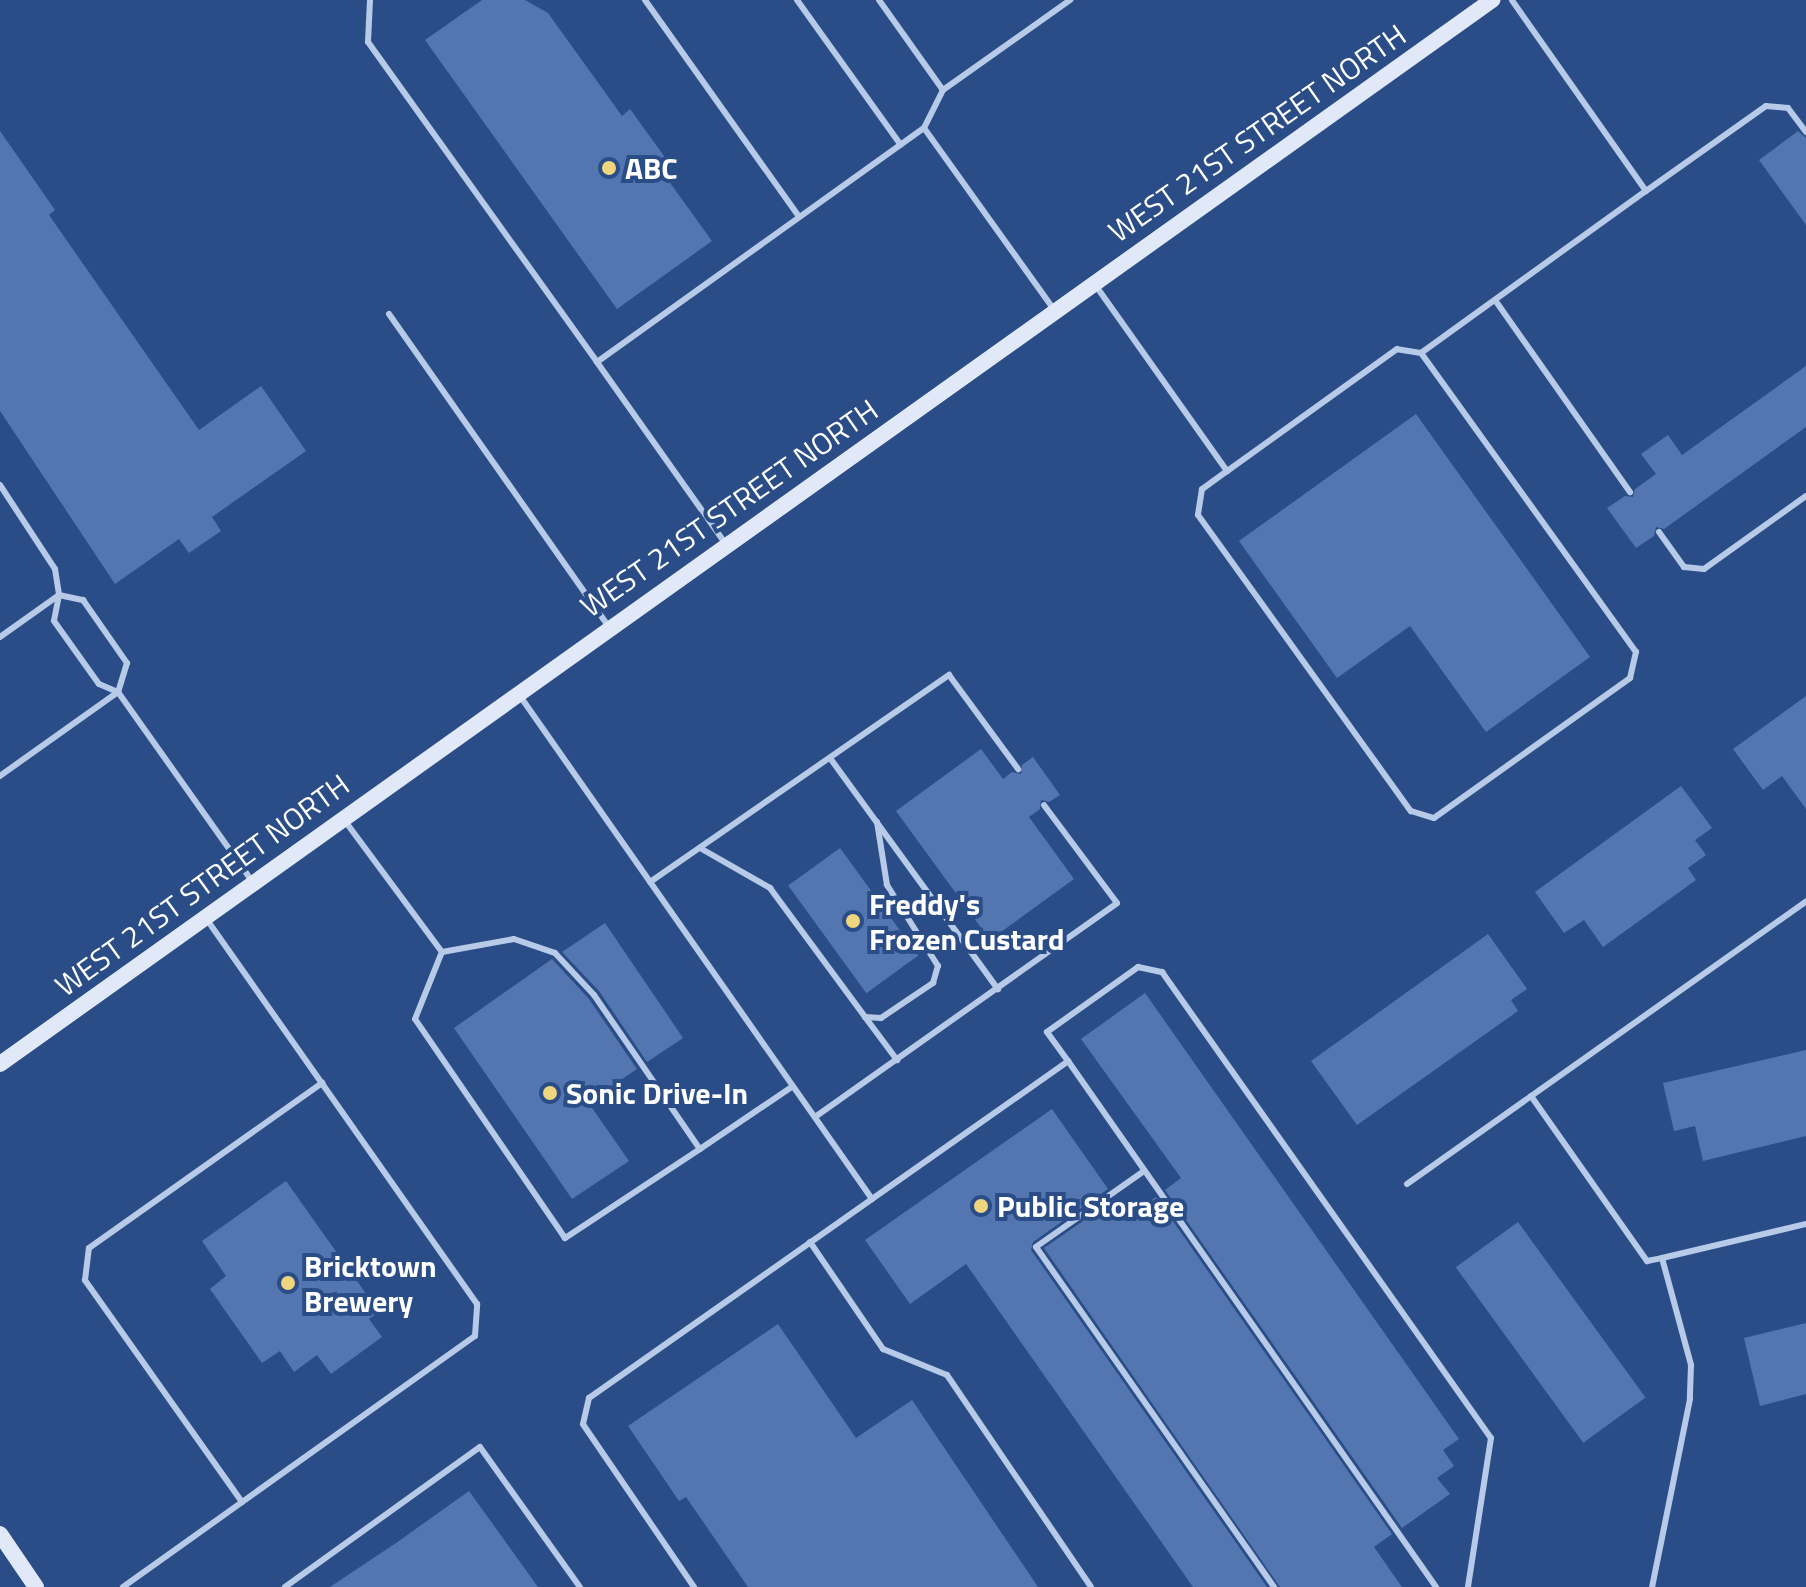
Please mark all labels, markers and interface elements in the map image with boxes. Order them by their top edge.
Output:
street label: WEST 21ST STREET NORTH [1102,17,1412,249]
place label: ABC [625,150,678,186]
marker: ABC [600,159,618,177]
street label: WEST 21ST STREET NORTH [574,392,884,624]
street label: WEST 21ST STREET NORTH [48,766,356,1004]
place label: Freddy's Frozen Custard [869,886,1064,956]
marker: Freddy's Frozen Custard [844,912,862,930]
place label: Sonic Drive-In [566,1075,748,1111]
marker: Sonic Drive-In [541,1084,559,1102]
place label: Public Storage [997,1188,1184,1224]
marker: Public Storage [972,1197,990,1215]
place label: Bricktown Brewery [304,1248,437,1318]
marker: Bricktown Brewery [279,1274,297,1292]

